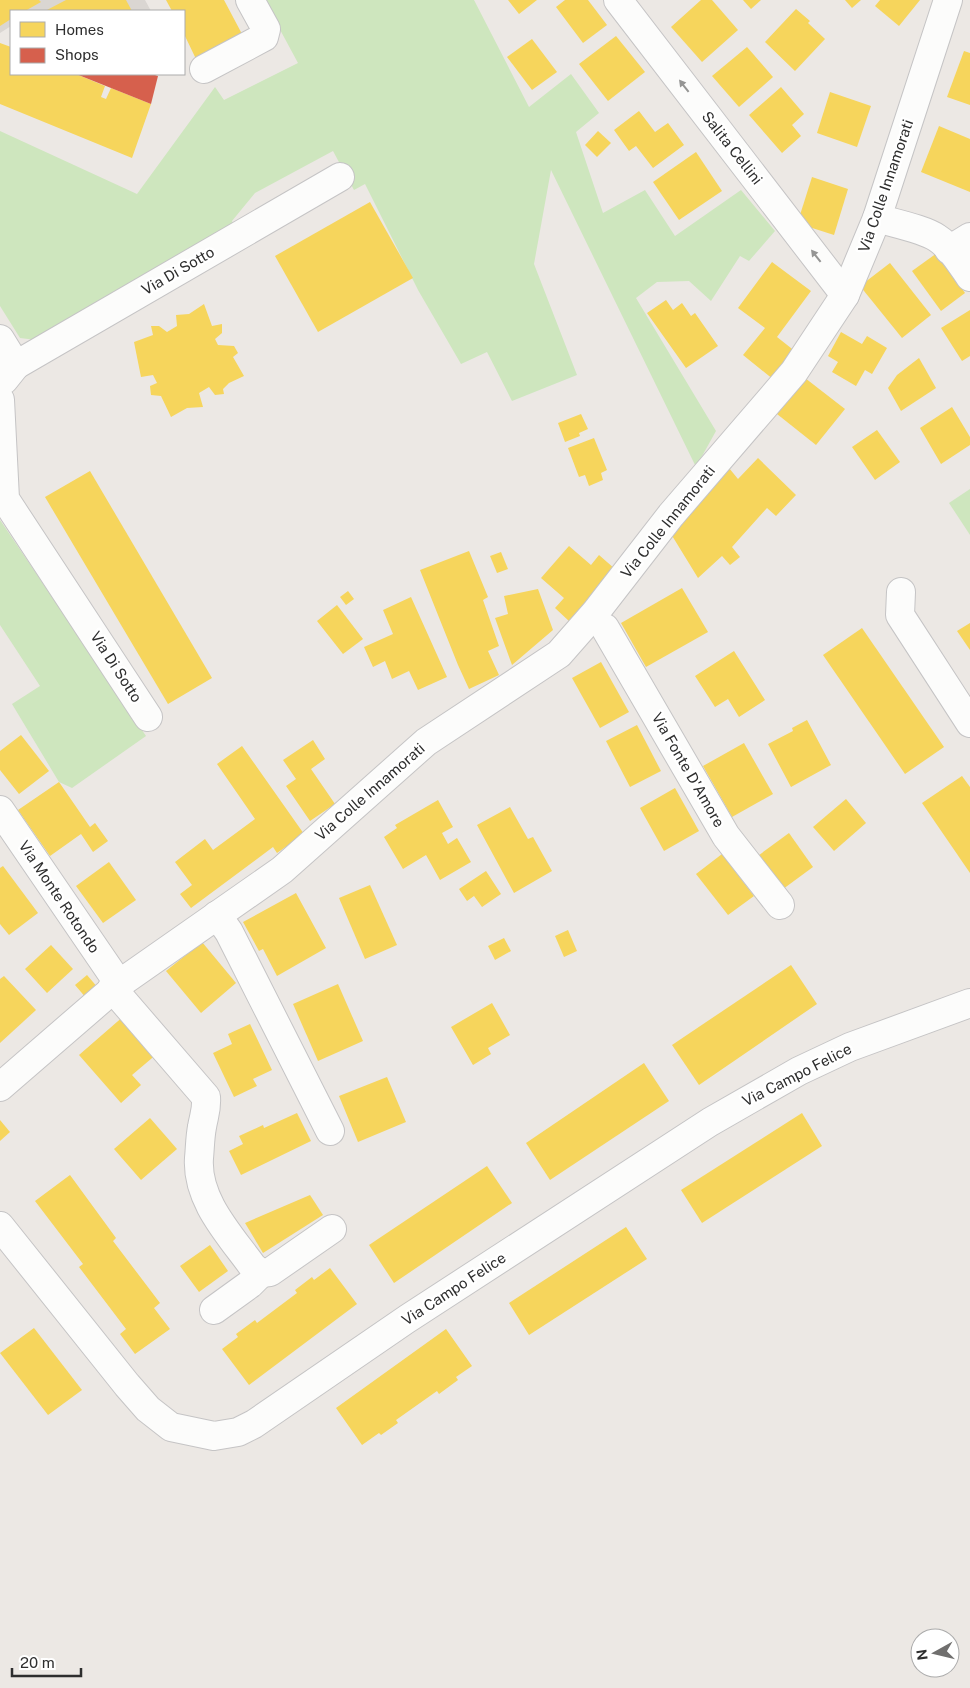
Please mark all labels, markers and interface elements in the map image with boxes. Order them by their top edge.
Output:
legend [10,10,185,75]
text: Homes [55,21,104,38]
text: Shops [55,46,99,63]
one-way arrow [679,80,690,93]
street label: Salita Cellini [699,108,766,188]
street label: Via Colle Innamorati [855,117,916,255]
street label: Via Di Sotto [138,243,217,298]
one-way arrow [810,250,821,263]
street label: Via Colle Innamorati [617,462,718,581]
street label: Via Di Sotto [87,628,146,705]
street label: Via Fonte D'Amore [649,709,728,830]
street label: Via Colle Innamorati [311,739,428,844]
street label: Via Monte Rotondo [16,837,103,956]
street label: Via Campo Felice [739,1040,854,1109]
street label: Via Campo Felice [399,1249,509,1328]
north arrow [910,1628,960,1678]
scale bar [12,1646,81,1678]
text: N [913,1648,931,1661]
text: 20 m [20,1654,55,1671]

